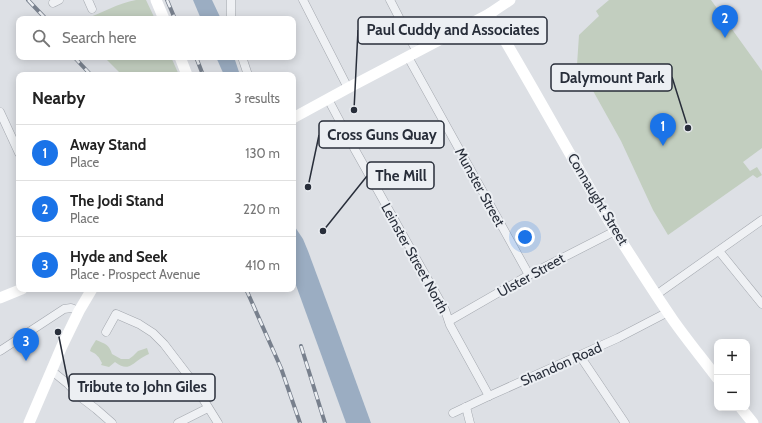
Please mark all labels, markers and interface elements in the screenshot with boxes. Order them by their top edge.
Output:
pin: 2 [712,5,738,38]
search box [16,16,296,60]
callout: Paul Cuddy and Associates [358,17,547,44]
text: Paul Cuddy and Associates [367,21,539,39]
icon: search [30,27,52,49]
text: Search here [62,29,137,47]
callout: Dalymount Park [551,64,672,91]
text: Dalymount Park [559,69,665,87]
text: Nearby [32,88,85,108]
text: 3 results [234,90,280,106]
pin: 1 [650,113,676,146]
callout: Cross Guns Quay [319,121,444,148]
text: Cross Guns Quay [327,126,438,144]
text: Away Stand [70,136,146,154]
street label: Munster Street [451,144,509,230]
text: 1 [43,145,47,161]
text: 130 m [245,145,280,161]
street label: Connaught Street [563,150,633,249]
text: Place [70,154,99,170]
callout: The Mill [367,162,434,189]
text: The Mill [375,167,427,185]
text: The Jodi Stand [70,192,164,210]
street label: Leinster Street North [377,200,453,316]
text: 2 [42,201,48,217]
text: 220 m [243,201,280,217]
text: Place [70,210,99,226]
your location [515,227,535,247]
text: Hyde and Seek [70,248,168,266]
street label: Ulster Street [494,249,568,301]
text: 3 [41,257,49,273]
text: 410 m [245,257,280,273]
text: Place · Prospect Avenue [70,266,200,282]
pin: 3 [13,328,39,361]
street label: Shandon Road [518,338,604,390]
map controls [714,339,750,411]
button: + [714,339,750,375]
callout: Tribute to John Giles [69,374,215,401]
button: − [714,375,750,411]
text: Tribute to John Giles [77,378,207,396]

